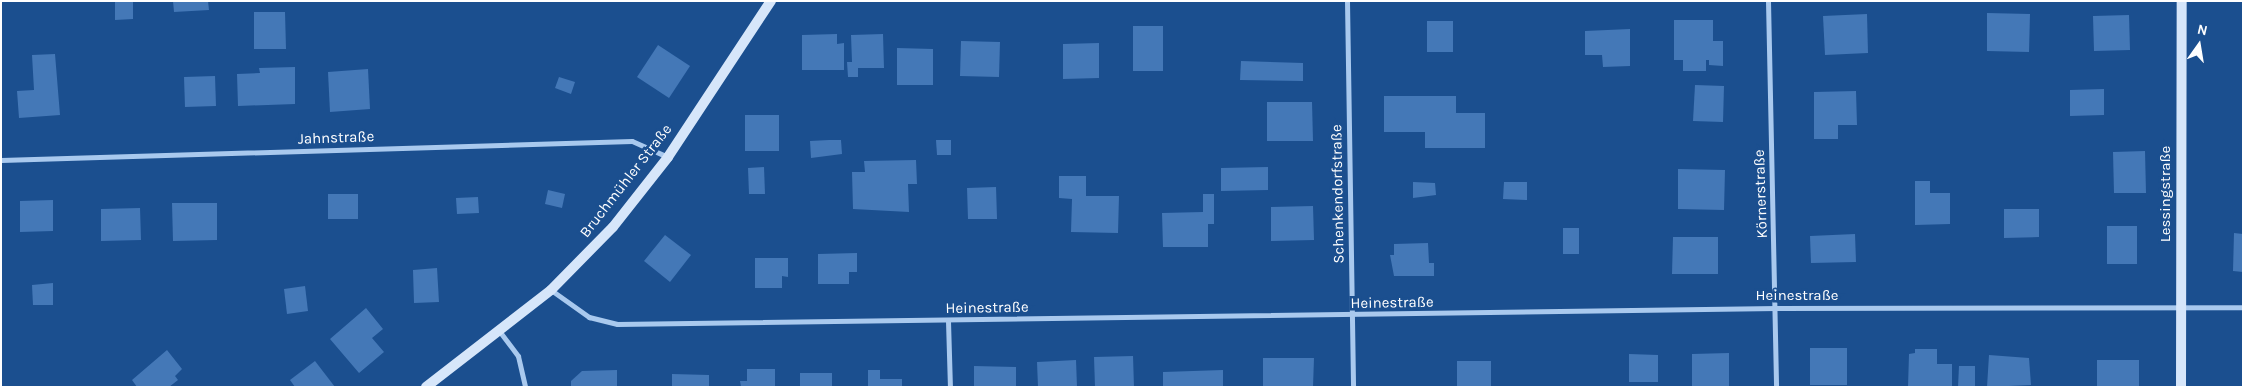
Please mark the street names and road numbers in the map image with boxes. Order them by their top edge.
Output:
street label: Bruchmühler Straße [576,121,676,241]
street label: Schenkendorfstraße [1328,124,1348,264]
street label: Jahnstraße [297,128,375,148]
street label: Lessingstraße [2157,146,2175,242]
street label: Körnerstraße [1750,149,1772,239]
street label: Heinestraße [1755,287,1839,305]
street label: Heinestraße [1350,293,1434,313]
street label: Heinestraße [945,298,1029,318]

